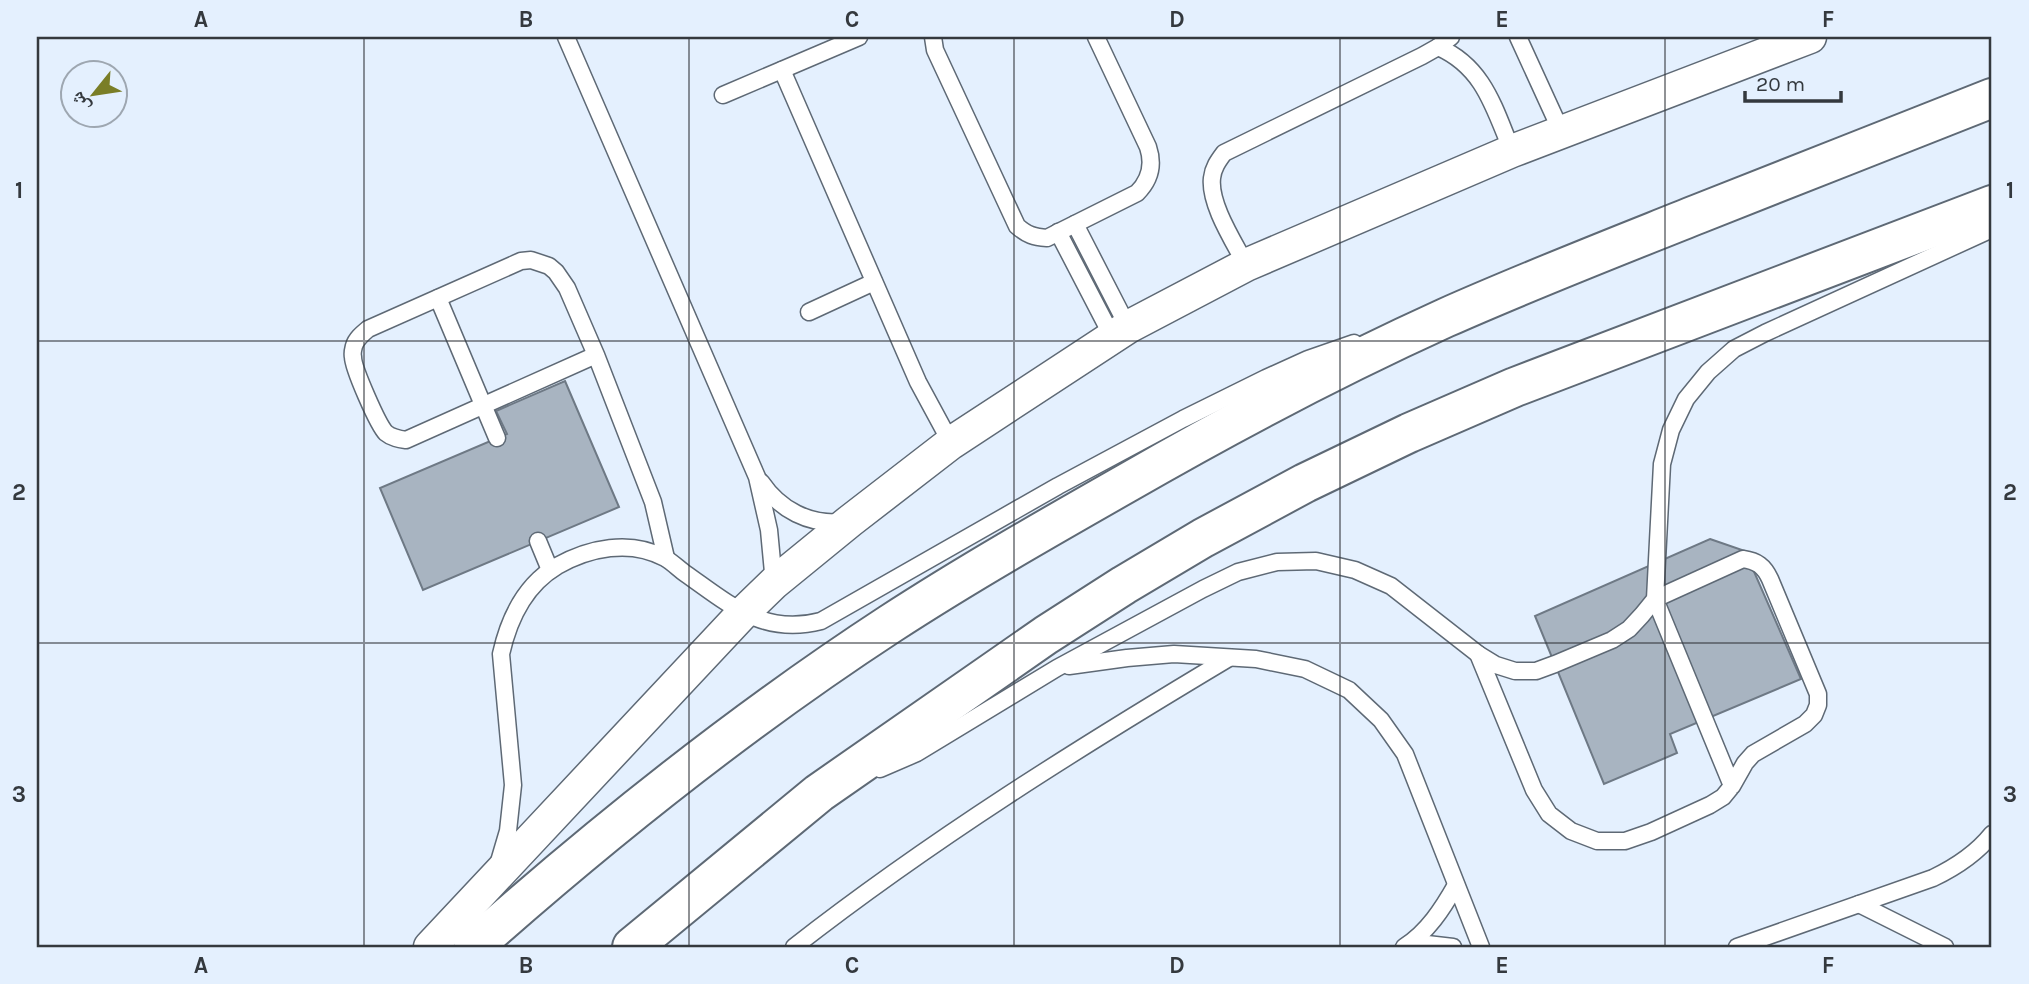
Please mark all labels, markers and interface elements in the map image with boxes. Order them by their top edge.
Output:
text: A [194,6,208,33]
text: B [519,6,533,33]
text: C [845,6,859,33]
text: D [1169,6,1185,33]
text: E [1495,6,1509,33]
text: F [1822,6,1834,33]
north arrow [60,60,130,130]
scale bar [1745,60,1842,104]
text: 20 m [1756,72,1805,96]
text: ش [66,88,95,116]
text: 1 [15,177,23,204]
text: 1 [2006,177,2014,204]
text: 2 [12,479,26,506]
text: 2 [2003,479,2017,506]
text: 3 [12,781,26,808]
text: 3 [2003,781,2017,808]
text: A [194,952,208,979]
text: B [519,952,533,979]
text: C [845,952,859,979]
text: D [1169,952,1185,979]
text: E [1495,952,1509,979]
text: F [1822,952,1834,979]

